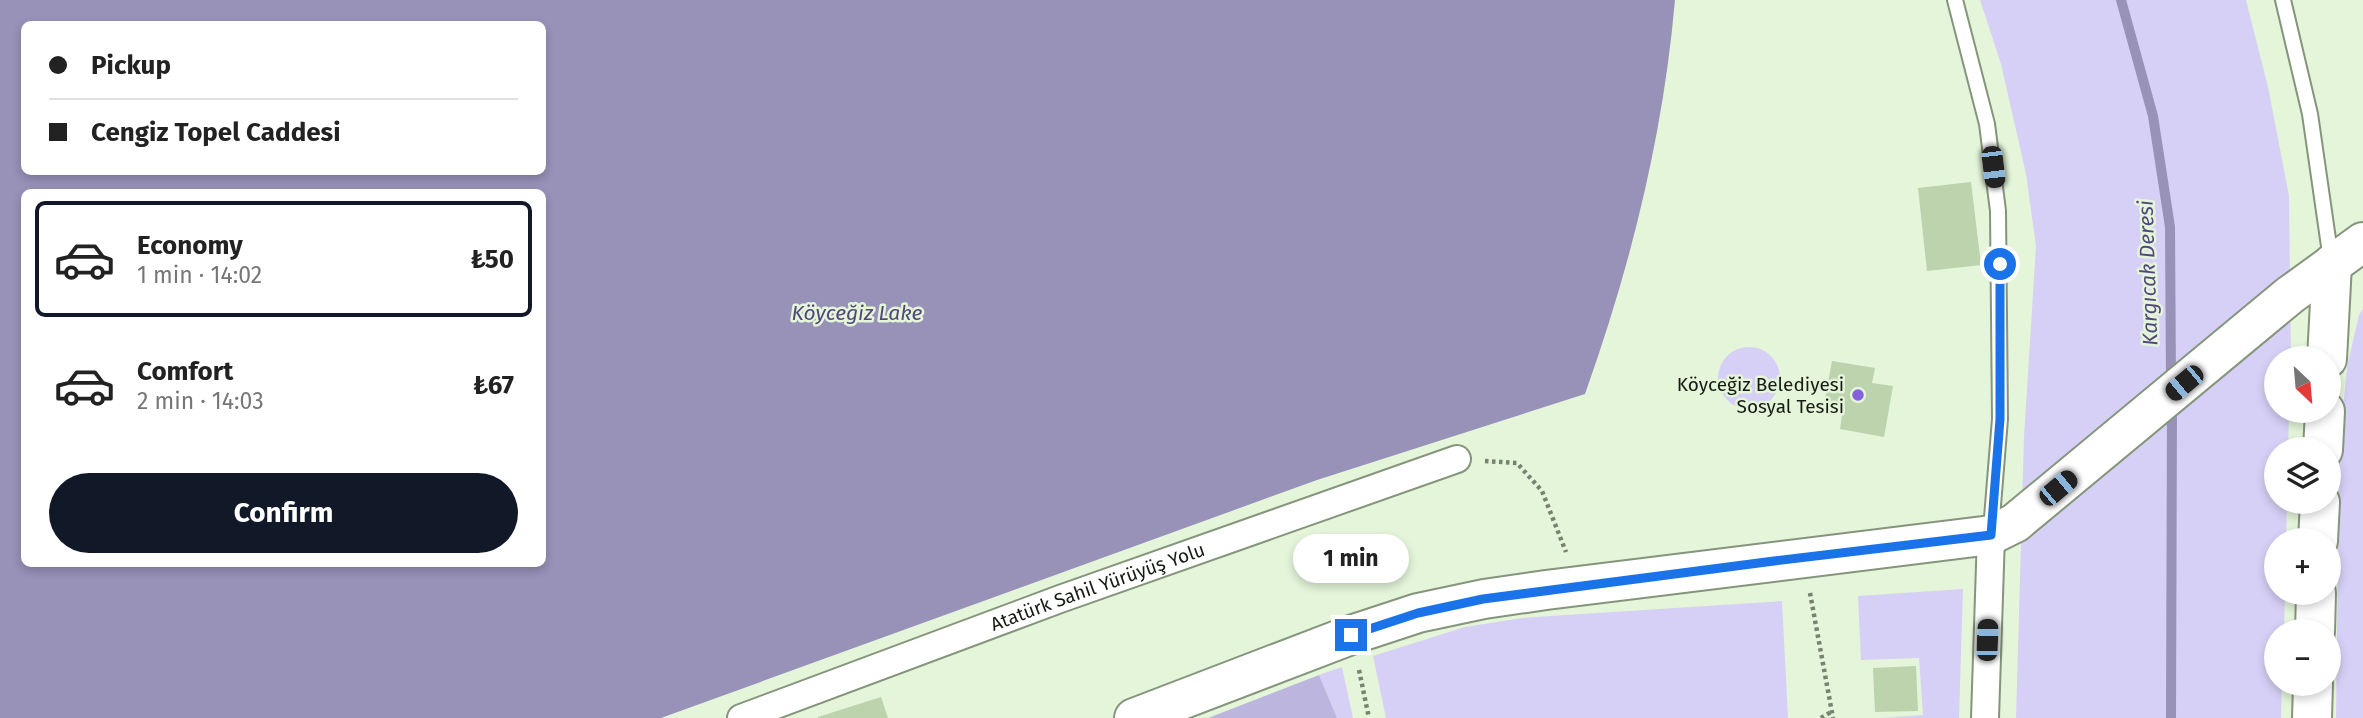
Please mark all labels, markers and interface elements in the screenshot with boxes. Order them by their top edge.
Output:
text: Pickup [91,50,171,81]
text: Cengiz Topel Caddesi [91,117,340,148]
car [1981,145,2006,189]
water label: Kargıcak Deresi [2132,200,2164,346]
icon: car [53,228,116,291]
text: Economy [137,230,243,261]
text: ₺50 [470,244,514,275]
route start [1984,248,2016,280]
text: 1 min · 14:02 [137,261,262,289]
water label: Köyceğiz Lake [792,300,923,326]
north arrow [2264,346,2342,424]
map controls [2264,346,2341,696]
icon: car [53,354,116,417]
text: Comfort [137,356,233,387]
car [2162,361,2207,405]
text: ₺67 [473,370,514,401]
place label: Köyceğiz Belediyesi Sosyal Tesisi [1677,373,1844,418]
text: 2 min · 14:03 [137,387,264,415]
marker: Köyceğiz Belediyesi Sosyal Tesisi [1850,387,1866,403]
button: layers [2264,437,2341,514]
car [2036,466,2081,510]
button: Confirm [49,473,518,553]
button: + [2264,528,2341,605]
callout: 1 min [1293,534,1409,582]
street label: Atatürk Sahil Yürüyüş Yolu [987,538,1208,636]
text: 1 min [1323,544,1379,572]
route end [1335,619,1367,651]
car [1976,619,1999,661]
button: − [2264,619,2341,696]

